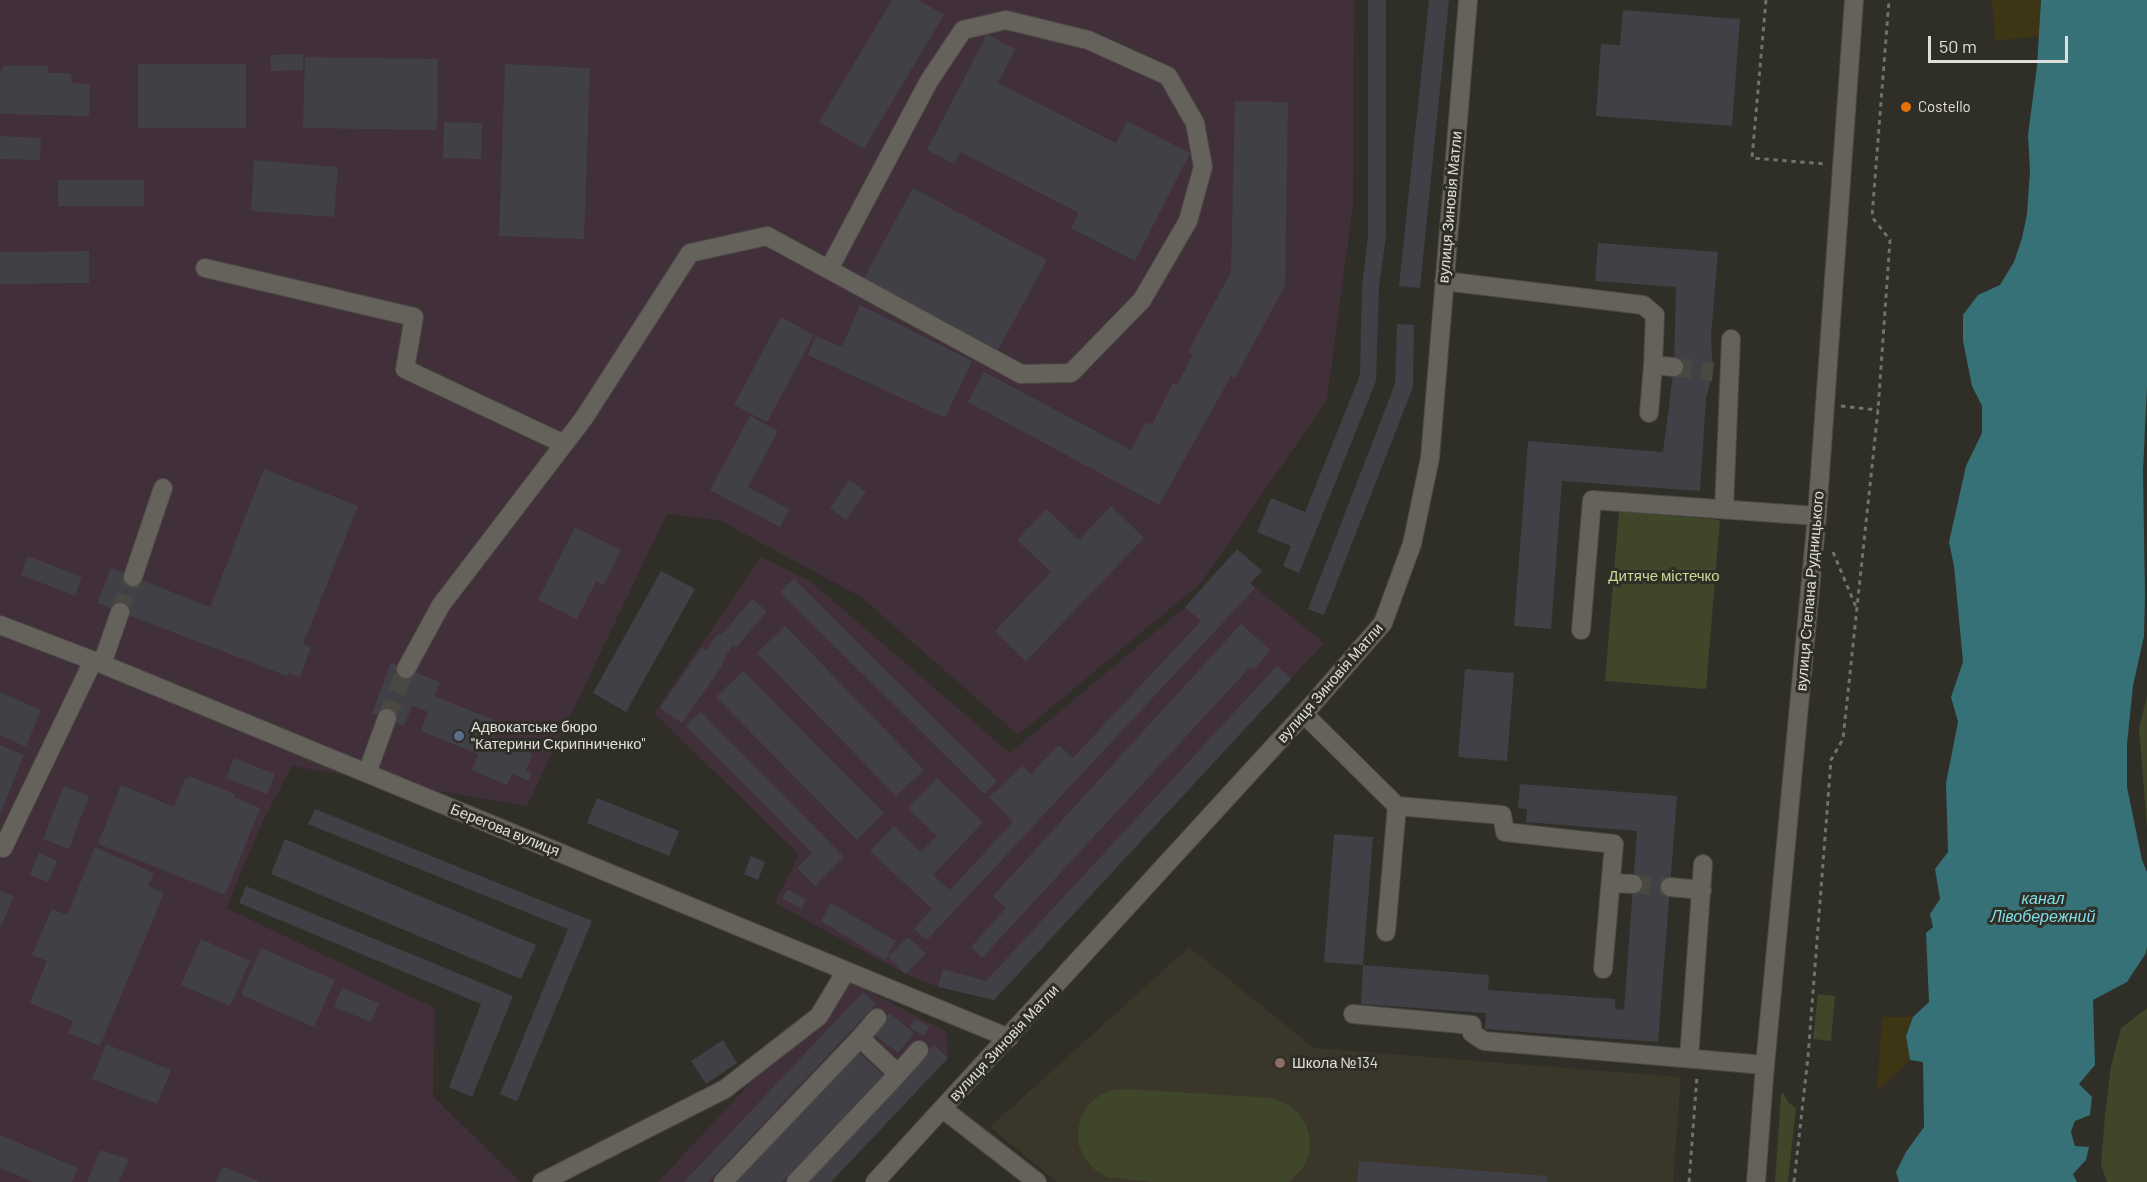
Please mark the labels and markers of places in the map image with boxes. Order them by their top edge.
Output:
place label: Costello [1918,98,1971,116]
marker: Costello [1899,100,1913,114]
place label: Адвокатське бюро "Катерини Скрипниченко" [471,718,645,753]
marker: Адвокатське бюро "Катерини Скрипниченко" [452,729,466,743]
place label: Школа №134 [1292,1054,1378,1072]
marker: Школа №134 [1273,1056,1287,1070]

